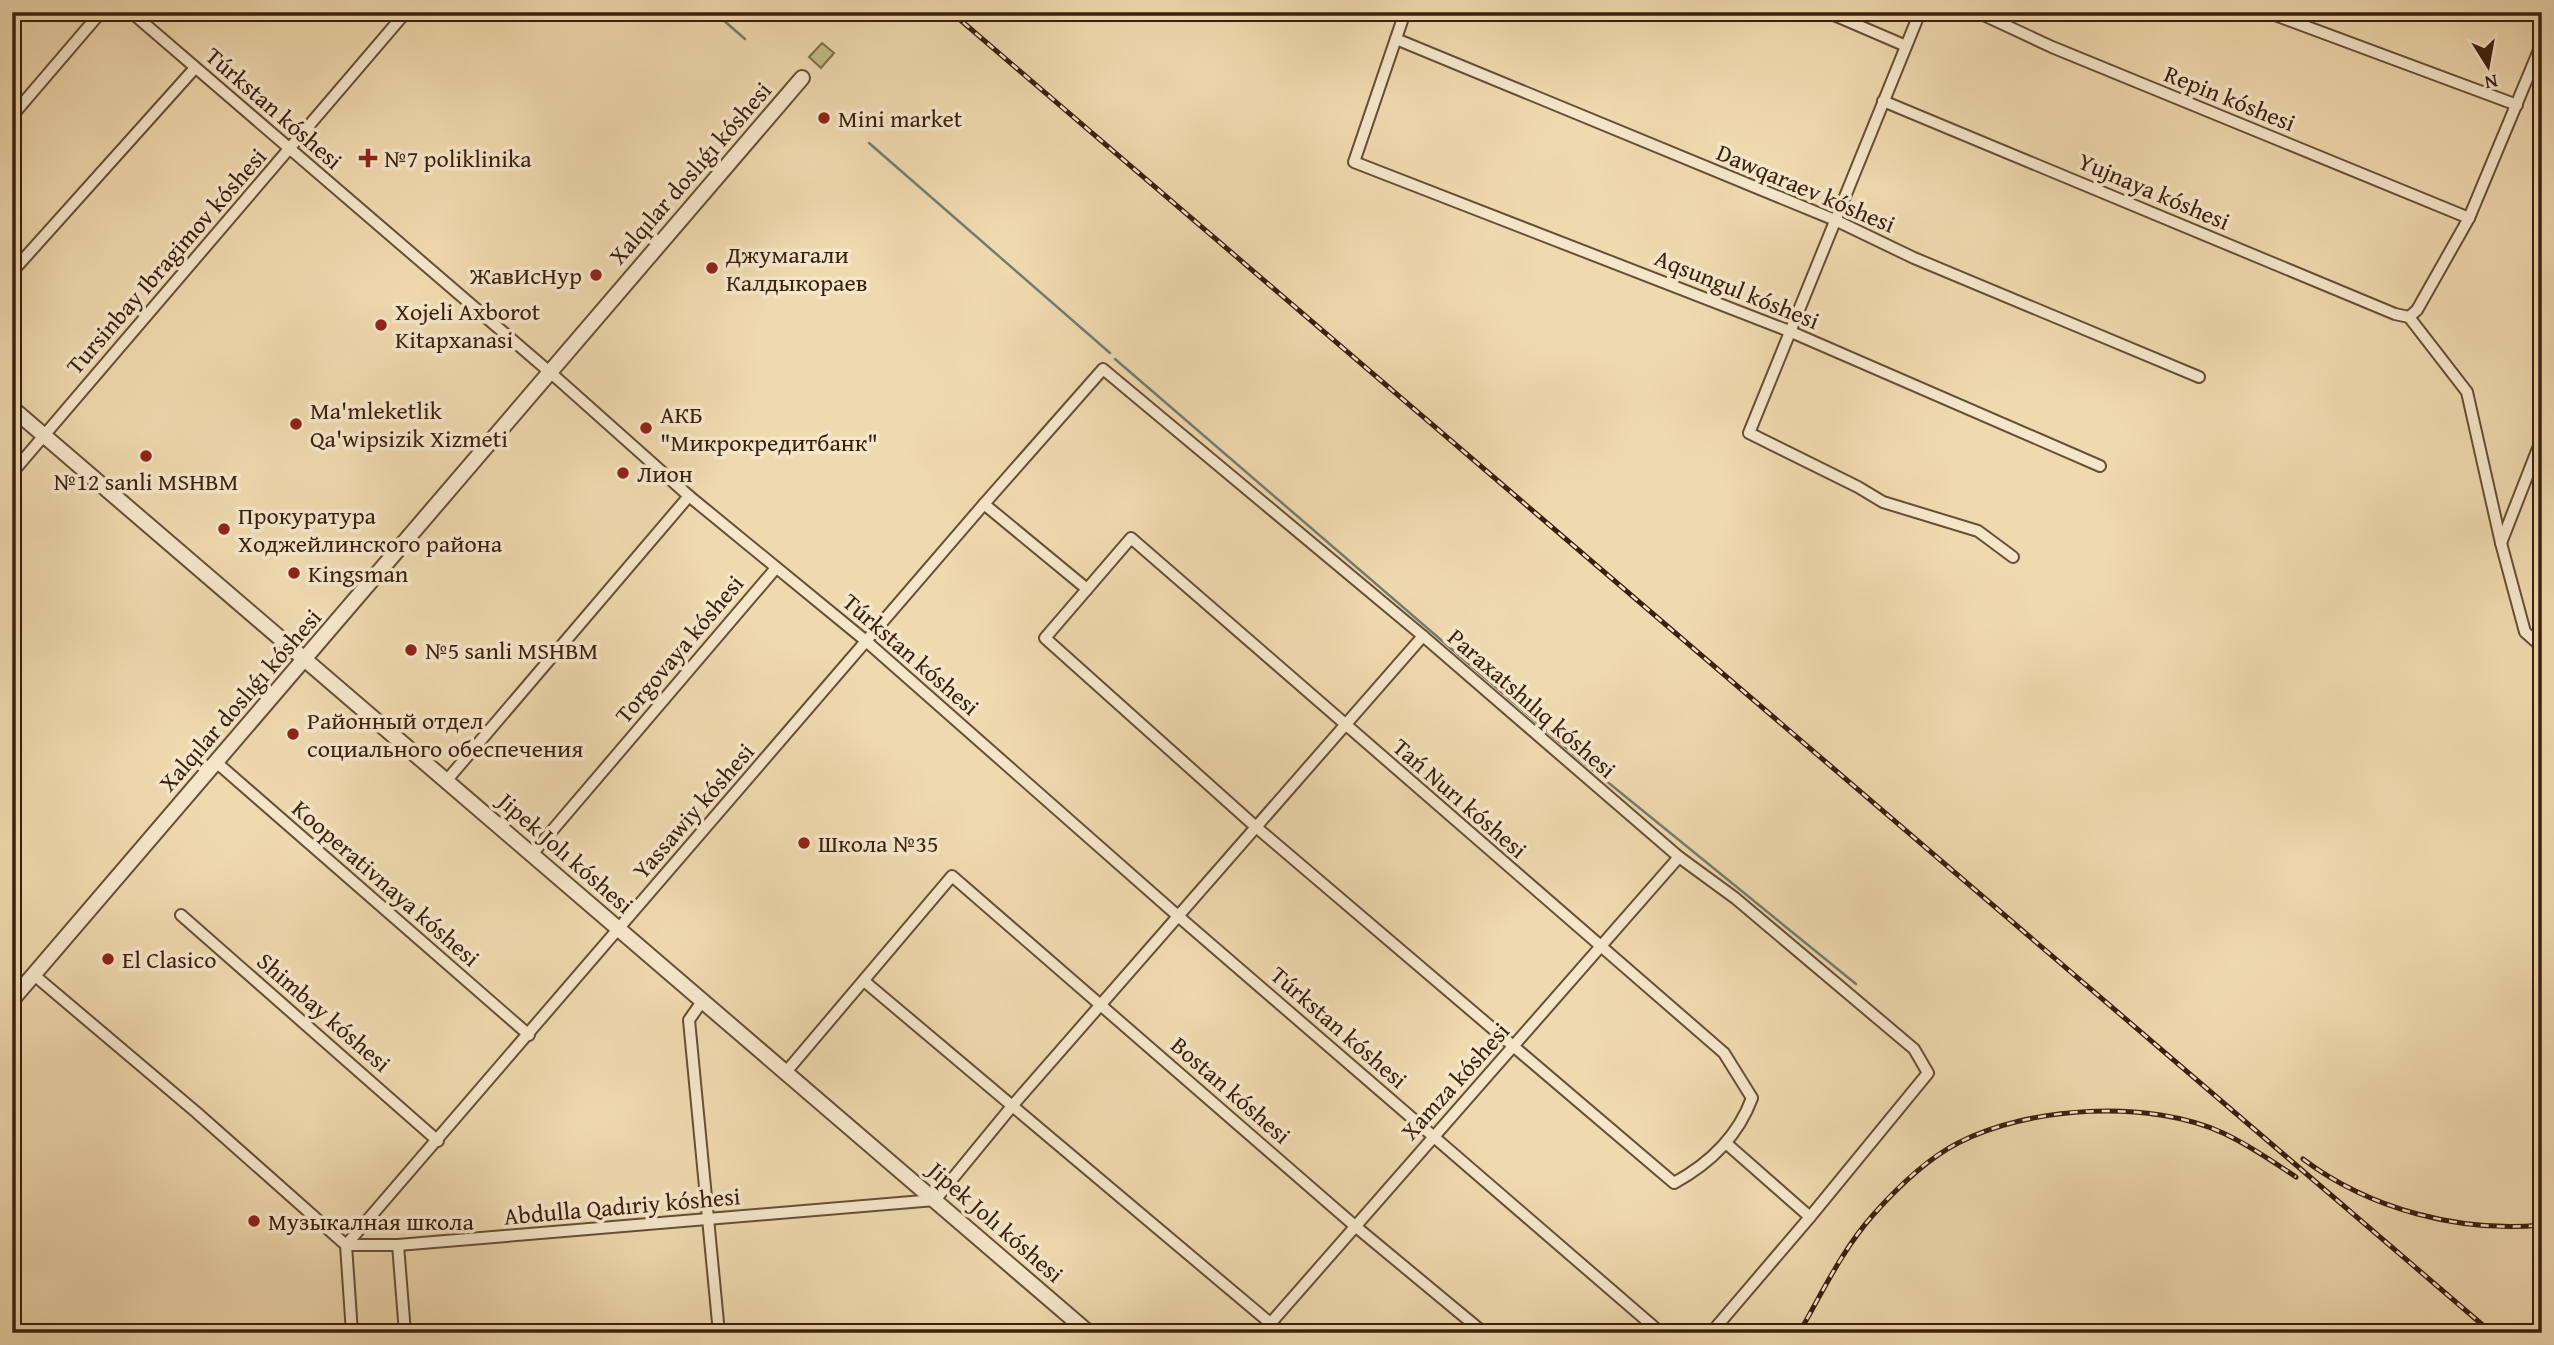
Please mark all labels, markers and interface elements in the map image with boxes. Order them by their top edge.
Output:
north arrow [2452,32,2522,102]
street label: Túrkstan kóshesi [198,39,350,178]
street label: Repin kóshesi [2159,56,2301,140]
text: N [2482,68,2500,98]
street label: Xalqılar doslıǵı kóshesi [600,74,780,272]
place label: Mini market [838,101,963,136]
marker: Mini market [816,110,832,126]
street label: Dawqaraev kóshesi [1711,135,1901,242]
street label: Tursinbay Ibragimov kóshesi [58,140,275,382]
place label: №7 poliklinika [384,141,532,176]
street label: Yujnaya kóshesi [2073,143,2236,239]
marker: №7 poliklinika [358,148,378,168]
place label: Джумагали Калдыкораев [725,237,867,300]
street label: Aqsungul kóshesi [1649,240,1825,338]
place label: ЖавИсНур [469,258,582,293]
marker: Джумагали Калдыкораев [704,260,720,276]
marker: ЖавИсНур [588,267,604,283]
place label: Xojeli Axborot Kitapxanasi [395,294,541,357]
marker: Xojeli Axborot Kitapxanasi [373,317,389,333]
place label: Ma'mleketlik Qa'wipsizik Xizmeti [310,393,508,456]
place label: АКБ "Микрокредитбанк" [660,397,878,460]
marker: Ma'mleketlik Qa'wipsizik Xizmeti [288,416,304,432]
marker: АКБ "Микрокредитбанк" [638,420,654,436]
marker: №12 sanli MSHBM [138,448,154,464]
place label: Лион [637,456,693,491]
place label: №12 sanli MSHBM [54,464,238,499]
marker: Лион [615,465,631,481]
place label: Прокуратура Ходжейлинского района [238,498,503,561]
marker: Прокуратура Ходжейлинского района [216,521,232,537]
place label: Kingsman [308,556,409,591]
marker: Kingsman [286,565,302,581]
street label: Torgovaya kóshesi [606,567,752,731]
street label: Túrkstan kóshesi [835,585,987,724]
street label: Xalqılar doslıǵı kóshesi [150,601,330,799]
street label: Paraxatshılıq kóshesi [1440,620,1624,786]
place label: №5 sanli MSHBM [425,633,598,668]
marker: №5 sanli MSHBM [403,642,419,658]
place label: Районный отдел социального обеспечения [307,703,583,766]
marker: Районный отдел социального обеспечения [285,726,301,742]
street label: Tań Nurı kóshesi [1385,730,1535,867]
street label: Yassawiy kóshesi [624,735,762,887]
street label: Jipek Jolı kóshesi [488,782,642,922]
street label: Kooperativnaya kóshesi [284,791,488,975]
place label: Школа №35 [818,826,939,861]
marker: Школа №35 [796,835,812,851]
place label: El Clasico [122,942,216,977]
street label: Shimbay kóshesi [249,944,399,1080]
marker: El Clasico [100,951,116,967]
street label: Túrkstan kóshesi [1263,958,1415,1097]
street label: Xamza kóshesi [1393,1014,1518,1148]
street label: Bostan kóshesi [1163,1028,1299,1152]
street label: Jipek Jolı kóshesi [918,1151,1072,1291]
street label: Abdulla Qadıriy kóshesi [502,1178,742,1234]
place label: Музыкалная школа [268,1204,474,1239]
marker: Музыкалная школа [246,1213,262,1229]

